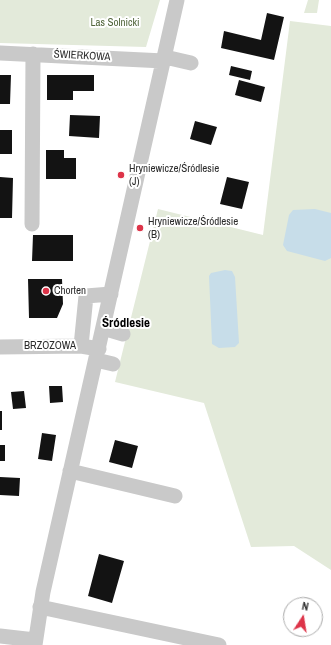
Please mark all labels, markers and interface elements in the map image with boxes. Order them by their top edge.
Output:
park label: Las Solnicki [90,16,140,30]
street label: ŚWIERKOWA [53,48,111,64]
place label: Hryniewicze/Śródlesie (J) [129,162,219,188]
marker: Hryniewicze/Śródlesie (J) [116,170,126,180]
place label: Hryniewicze/Śródlesie (B) [148,215,238,241]
marker: Hryniewicze/Śródlesie (B) [135,223,145,233]
place label: Chorten [54,284,86,298]
marker: Chorten [41,286,51,296]
district label: Śródlesie [102,316,150,332]
street label: BRZOZOWA [24,339,76,353]
north arrow [283,597,323,637]
text: N [301,599,310,614]

